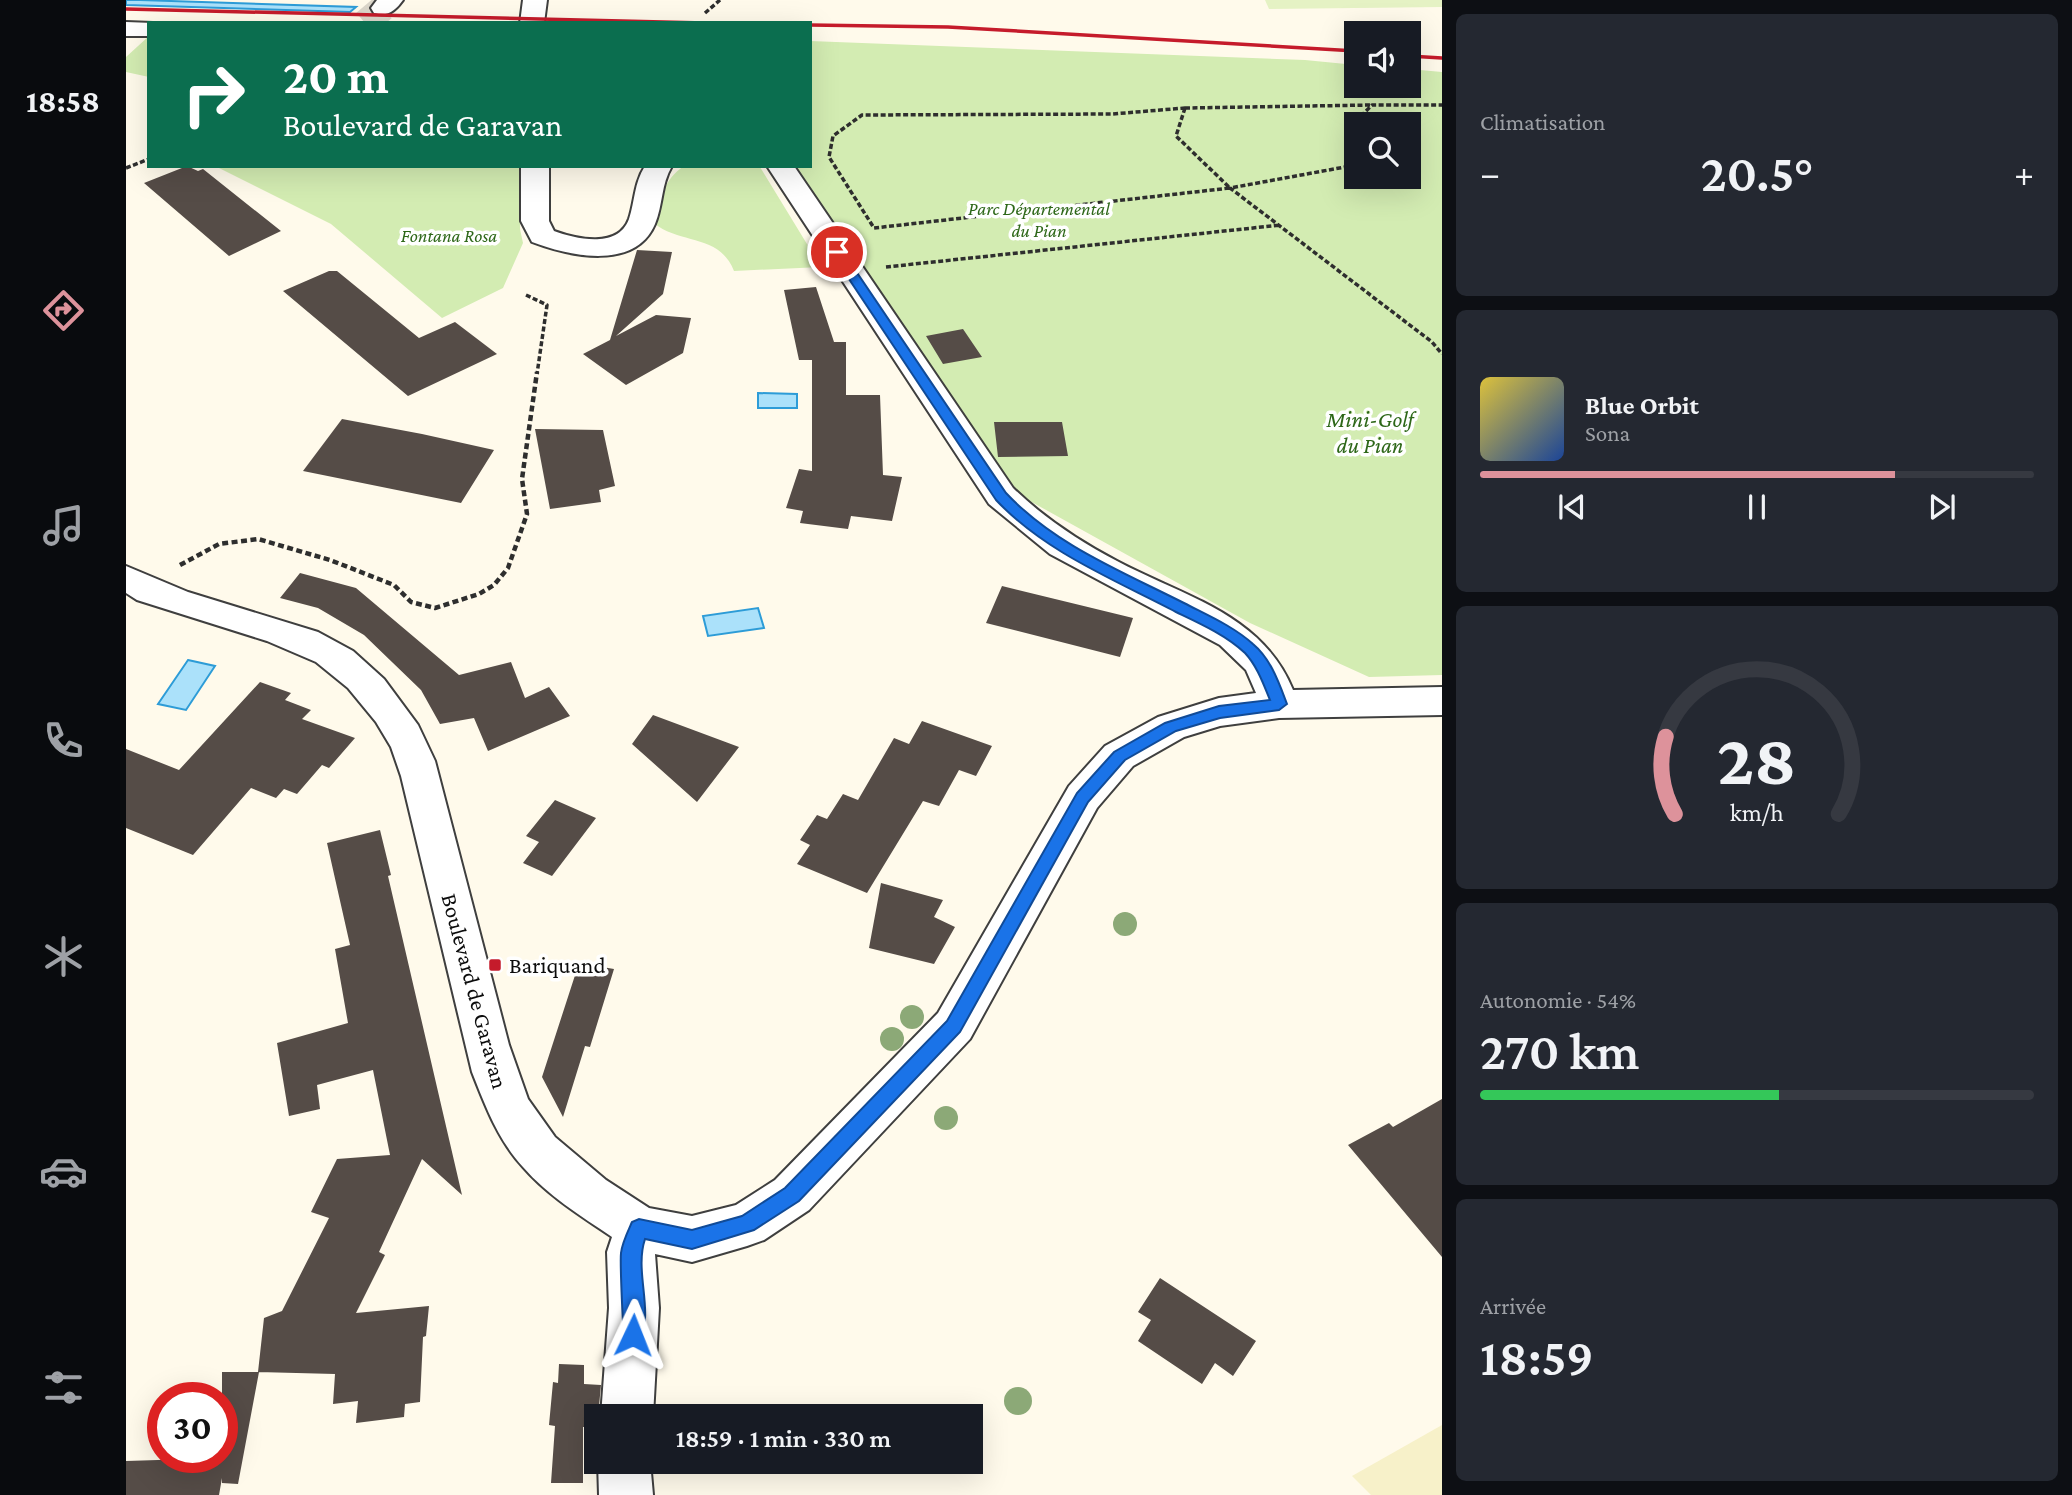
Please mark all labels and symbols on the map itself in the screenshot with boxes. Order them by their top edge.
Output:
park label: Parc Départemental du Pian [968,198,1110,241]
pin [807,222,867,282]
park label: Fontana Rosa [401,225,497,246]
park label: Mini-Golf du Pian [1325,406,1417,458]
street label: Boulevard de Garavan [436,891,514,1091]
place label: Bariquand [509,952,606,978]
marker: Bariquand [487,957,503,973]
position arrow [596,1298,670,1372]
speed limit sign: 30 [147,1382,238,1473]

